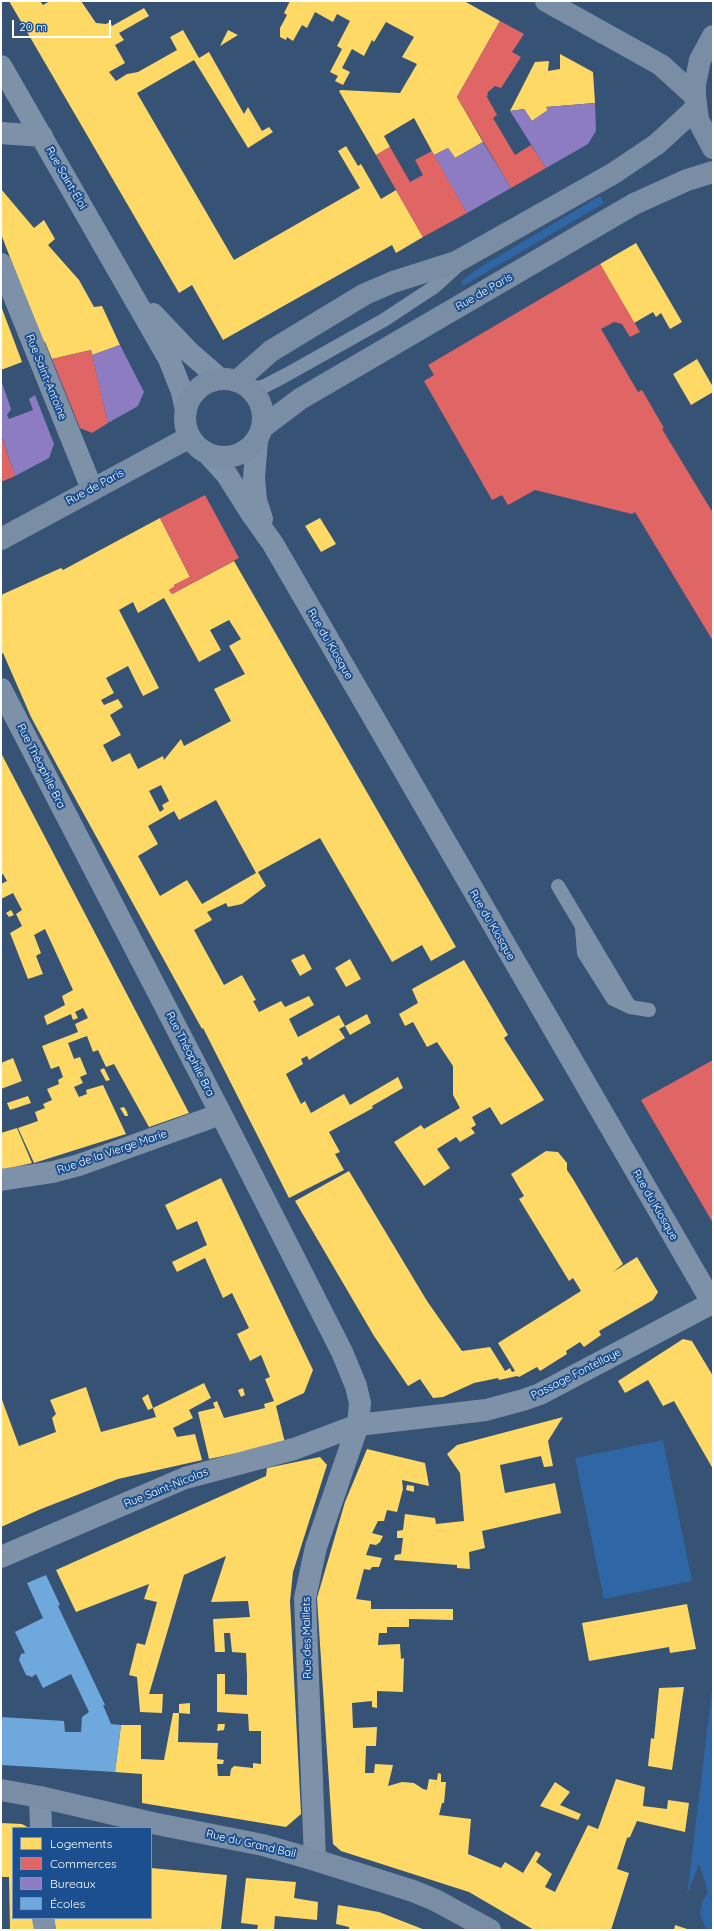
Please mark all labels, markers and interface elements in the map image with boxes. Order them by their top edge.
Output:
scale bar [14,12,113,38]
text: 20 m [19,19,47,34]
street label: Rue Saint-Éloi [43,144,89,212]
street label: Rue de Paris [453,270,515,314]
street label: Rue Saint-Antoine [23,332,69,422]
street label: Rue de Paris [64,466,126,508]
street label: Rue du Kiosque [304,606,356,682]
street label: Rue Théophile Bra [14,721,68,811]
street label: Rue du Kiosque [466,887,518,963]
street label: Rue Théophile Bra [163,1009,217,1099]
street label: Rue de la Vierge Marie [55,1127,169,1177]
street label: Rue du Kiosque [629,1167,681,1243]
street label: Passage Fontellaye [529,1346,623,1402]
street label: Rue Saint-Nicolas [122,1465,210,1511]
street label: Rue des Maillets [300,1597,314,1679]
legend [12,1827,152,1919]
street label: Rue du Grand Bail [205,1827,297,1861]
text: Logements [50,1836,112,1851]
text: Commerces [50,1856,117,1871]
text: Bureaux [50,1876,96,1891]
text: Écoles [50,1896,85,1911]

